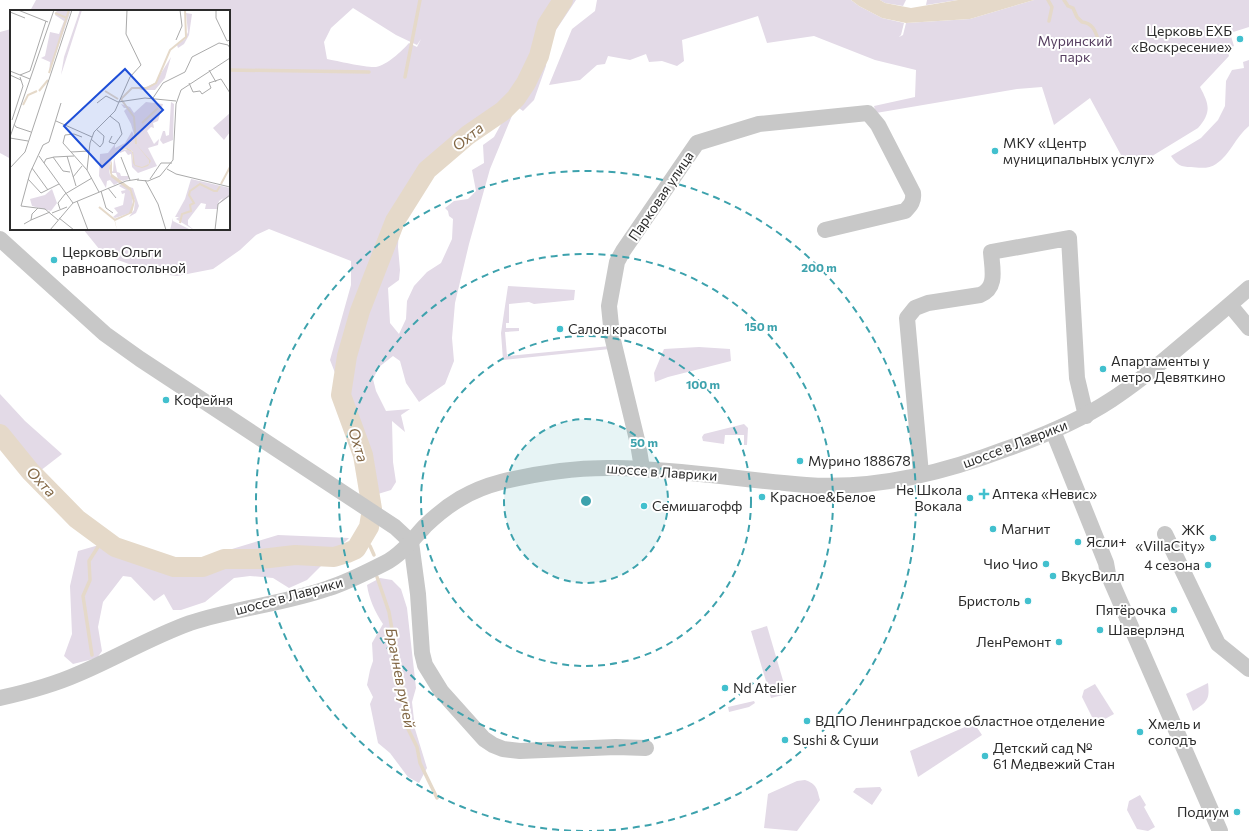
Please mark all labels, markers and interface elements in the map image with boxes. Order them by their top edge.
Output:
inset map [10,10,230,230]
place label: Церковь ЕХБ «Воскресение» [1131,22,1232,55]
park label: Муринский парк [1038,32,1112,65]
marker: Церковь ЕХБ «Воскресение» [1235,34,1245,44]
water label: Охта [448,118,487,154]
place label: МКУ «Центр муниципальных услуг» [1003,134,1154,167]
marker: МКУ «Центр муниципальных услуг» [990,146,1000,156]
street label: Парковая улица [624,148,697,244]
place label: Церковь Ольги равноапостольной [62,243,186,276]
marker: Церковь Ольги равноапостольной [49,255,59,265]
text: 200 m [801,260,837,274]
text: 150 m [744,319,778,333]
place label: Салон красоты [568,320,667,337]
marker: Салон красоты [555,324,565,334]
place label: Апартаменты у метро Девяткино [1111,352,1226,385]
marker: Апартаменты у метро Девяткино [1098,364,1108,374]
text: 100 m [686,377,720,391]
place label: Кофейня [174,391,233,408]
marker: Кофейня [161,395,171,405]
street label: шоссе в Лаврики [960,416,1070,471]
water label: Охта [345,425,373,464]
text: 50 m [630,435,658,449]
place label: Мурино 188678 [808,452,911,469]
marker: Мурино 188678 [795,456,805,466]
street label: шоссе в Лаврики [606,459,718,484]
water label: Охта [23,462,60,500]
place label: Не Школа Вокала [896,481,962,514]
place label: Аптека «Невис» [992,485,1097,502]
place label: Красное&Белое [770,488,876,505]
marker: Аптека «Невис» [979,489,989,499]
marker: Красное&Белое [757,492,767,502]
marker: Не Школа Вокала [965,493,975,503]
centre of rings [579,494,593,508]
place label: Семишагофф [652,497,742,514]
marker: Семишагофф [639,501,649,511]
place label: Магнит [1001,520,1051,537]
place label: ЖК «VillaCity» [1135,521,1205,554]
marker: Магнит [988,524,998,534]
place label: Ясли+ [1086,533,1127,550]
marker: ЖК «VillaCity» [1208,533,1218,543]
marker: Ясли+ [1073,537,1083,547]
place label: Чио Чио [984,555,1038,572]
place label: 4 сезона [1144,556,1200,573]
marker: Чио Чио [1041,559,1051,569]
marker: 4 сезона [1203,560,1213,570]
place label: ВкусВилл [1061,567,1125,584]
marker: ВкусВилл [1048,571,1058,581]
street label: шоссе в Лаврики [233,573,345,618]
place label: Бристоль [958,592,1020,609]
marker: Бристоль [1023,596,1033,606]
place label: Пятёрочка [1096,601,1166,618]
marker: Пятёрочка [1169,605,1179,615]
place label: Шаверлэнд [1108,621,1184,638]
marker: Шаверлэнд [1095,625,1105,635]
water label: Брачнев ручей [382,626,420,730]
place label: ЛенРемонт [976,633,1051,650]
marker: ЛенРемонт [1054,637,1064,647]
place label: Nd Atelier [733,679,797,696]
marker: Nd Atelier [720,683,730,693]
place label: ВДПО Ленинградское областное отделение [815,712,1105,729]
place label: Хмель и солодъ [1148,715,1201,748]
marker: ВДПО Ленинградское областное отделение [802,716,812,726]
marker: Хмель и солодъ [1135,727,1145,737]
place label: Sushi & Суши [793,731,879,748]
marker: Sushi & Суши [780,735,790,745]
place label: Детский сад № 61 Медвежий Стан [993,739,1115,772]
marker: Детский сад № 61 Медвежий Стан [980,751,990,761]
place label: Подиум [1177,803,1229,820]
marker: Подиум [1232,807,1242,817]

